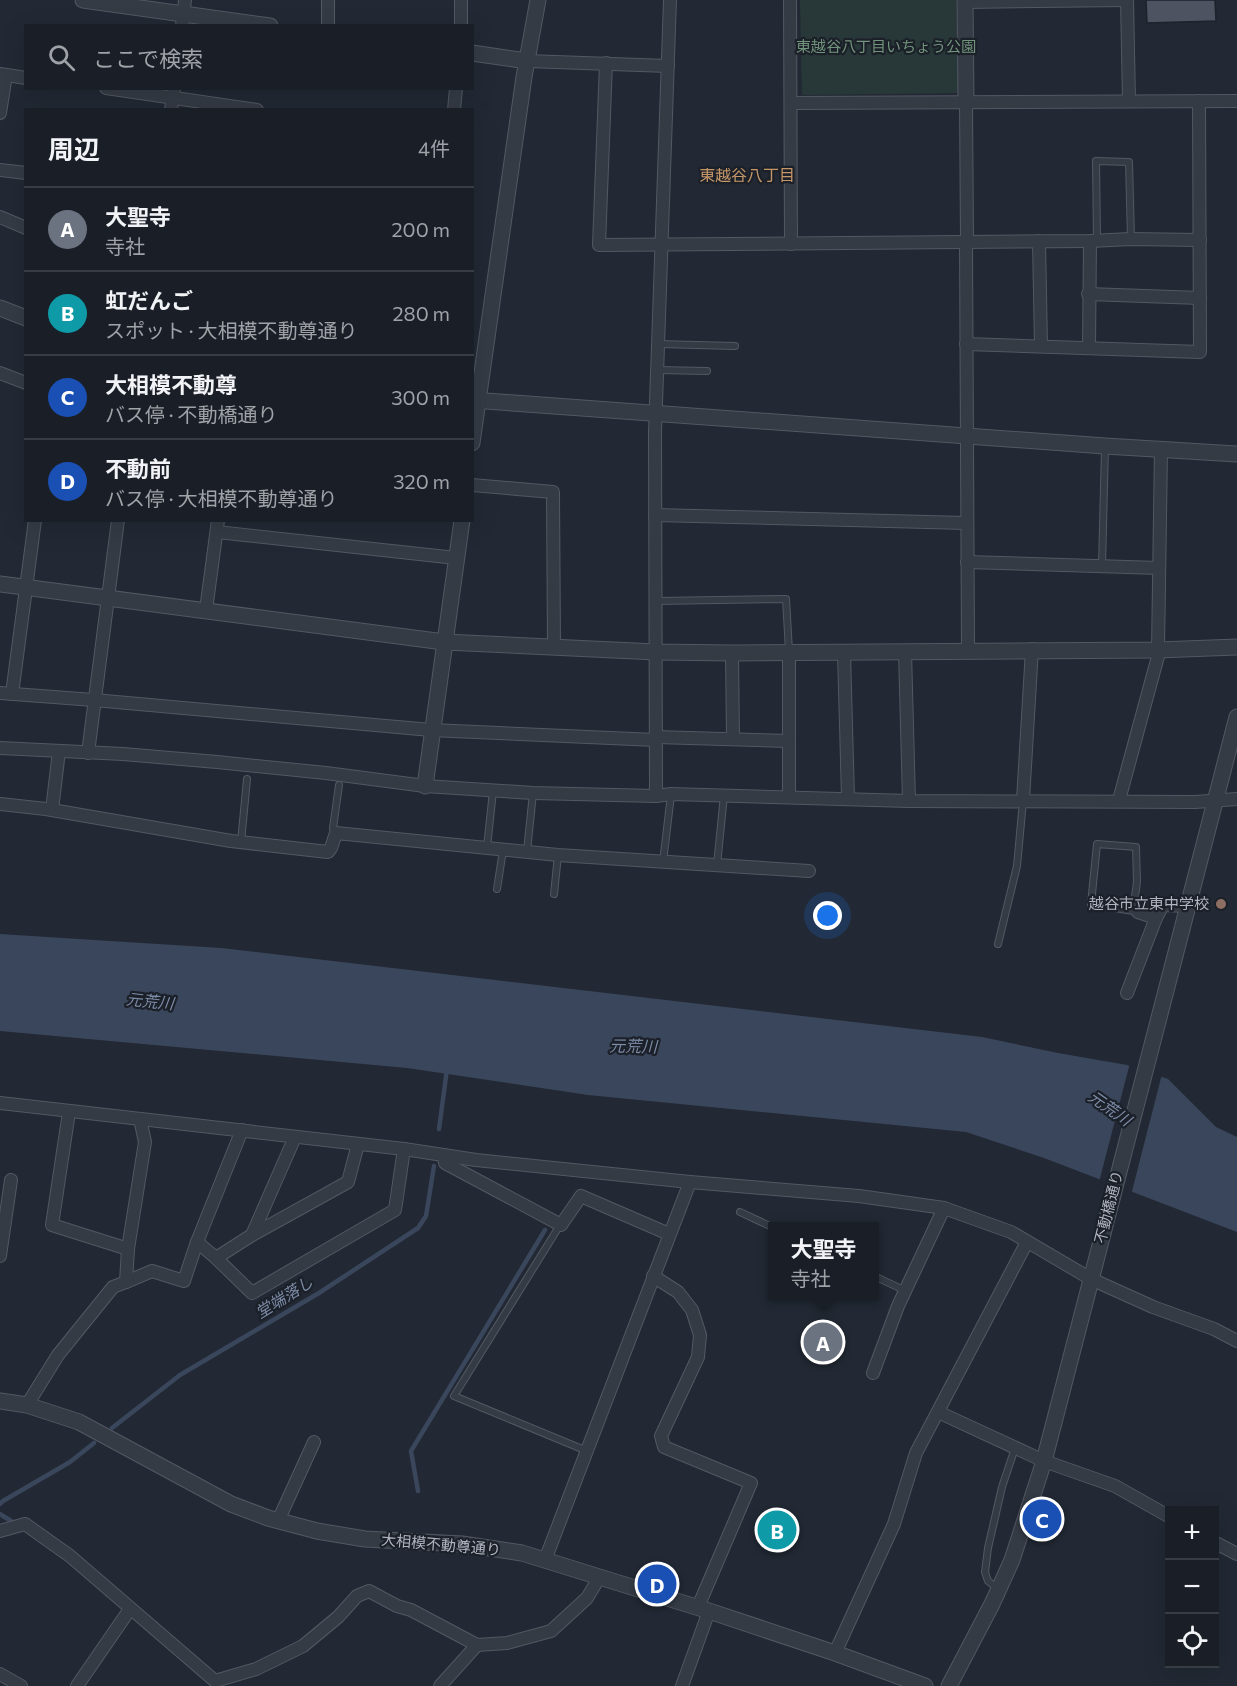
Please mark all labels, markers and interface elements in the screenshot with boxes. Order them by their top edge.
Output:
search box [24,24,474,90]
park label: 東越谷八丁目いちょう公園 [796,37,976,55]
icon: search [45,41,78,74]
text: ここで検索 [93,45,203,72]
text: 周辺 [48,133,100,164]
text: 4件 [418,136,450,160]
district label: 東越谷八丁目 [699,165,795,184]
text: 大聖寺 [105,203,171,230]
text: A [60,217,75,241]
text: 200 m [392,217,450,241]
text: 寺社 [105,234,145,258]
text: 虹だんご [105,287,193,314]
text: B [61,301,74,325]
text: 280 m [392,301,450,325]
text: スポット · 大相模不動尊通り [105,318,357,342]
text: 大相模不動尊 [105,371,237,398]
text: C [61,385,74,409]
text: 300 m [391,385,450,409]
text: バス停 · 不動橋通り [105,402,277,426]
text: 不動前 [105,455,171,482]
text: D [60,469,75,493]
text: 320 m [393,469,450,493]
text: バス停 · 大相模不動尊通り [105,486,337,510]
place label: 越谷市立東中学校 [1088,894,1209,912]
marker: 越谷市立東中学校 [1214,897,1228,911]
your location [813,901,842,930]
water label: 元荒川 [125,989,177,1013]
water label: 元荒川 [609,1036,659,1055]
water label: 元荒川 [1085,1086,1137,1130]
street label: 不動橋通り [1090,1168,1126,1245]
popup [768,1222,879,1300]
text: 大聖寺 [790,1235,857,1262]
text: 寺社 [790,1266,830,1290]
water label: 堂端落し [252,1272,316,1322]
pin: A [804,1320,842,1364]
pin: C [1022,1496,1062,1541]
map controls [1165,1506,1219,1668]
button: + [1165,1506,1219,1560]
pin: B [758,1508,796,1552]
street label: 大相模不動尊通り [381,1530,502,1558]
button: − [1165,1560,1219,1614]
pin: D [638,1562,676,1606]
button: locate [1165,1614,1219,1668]

